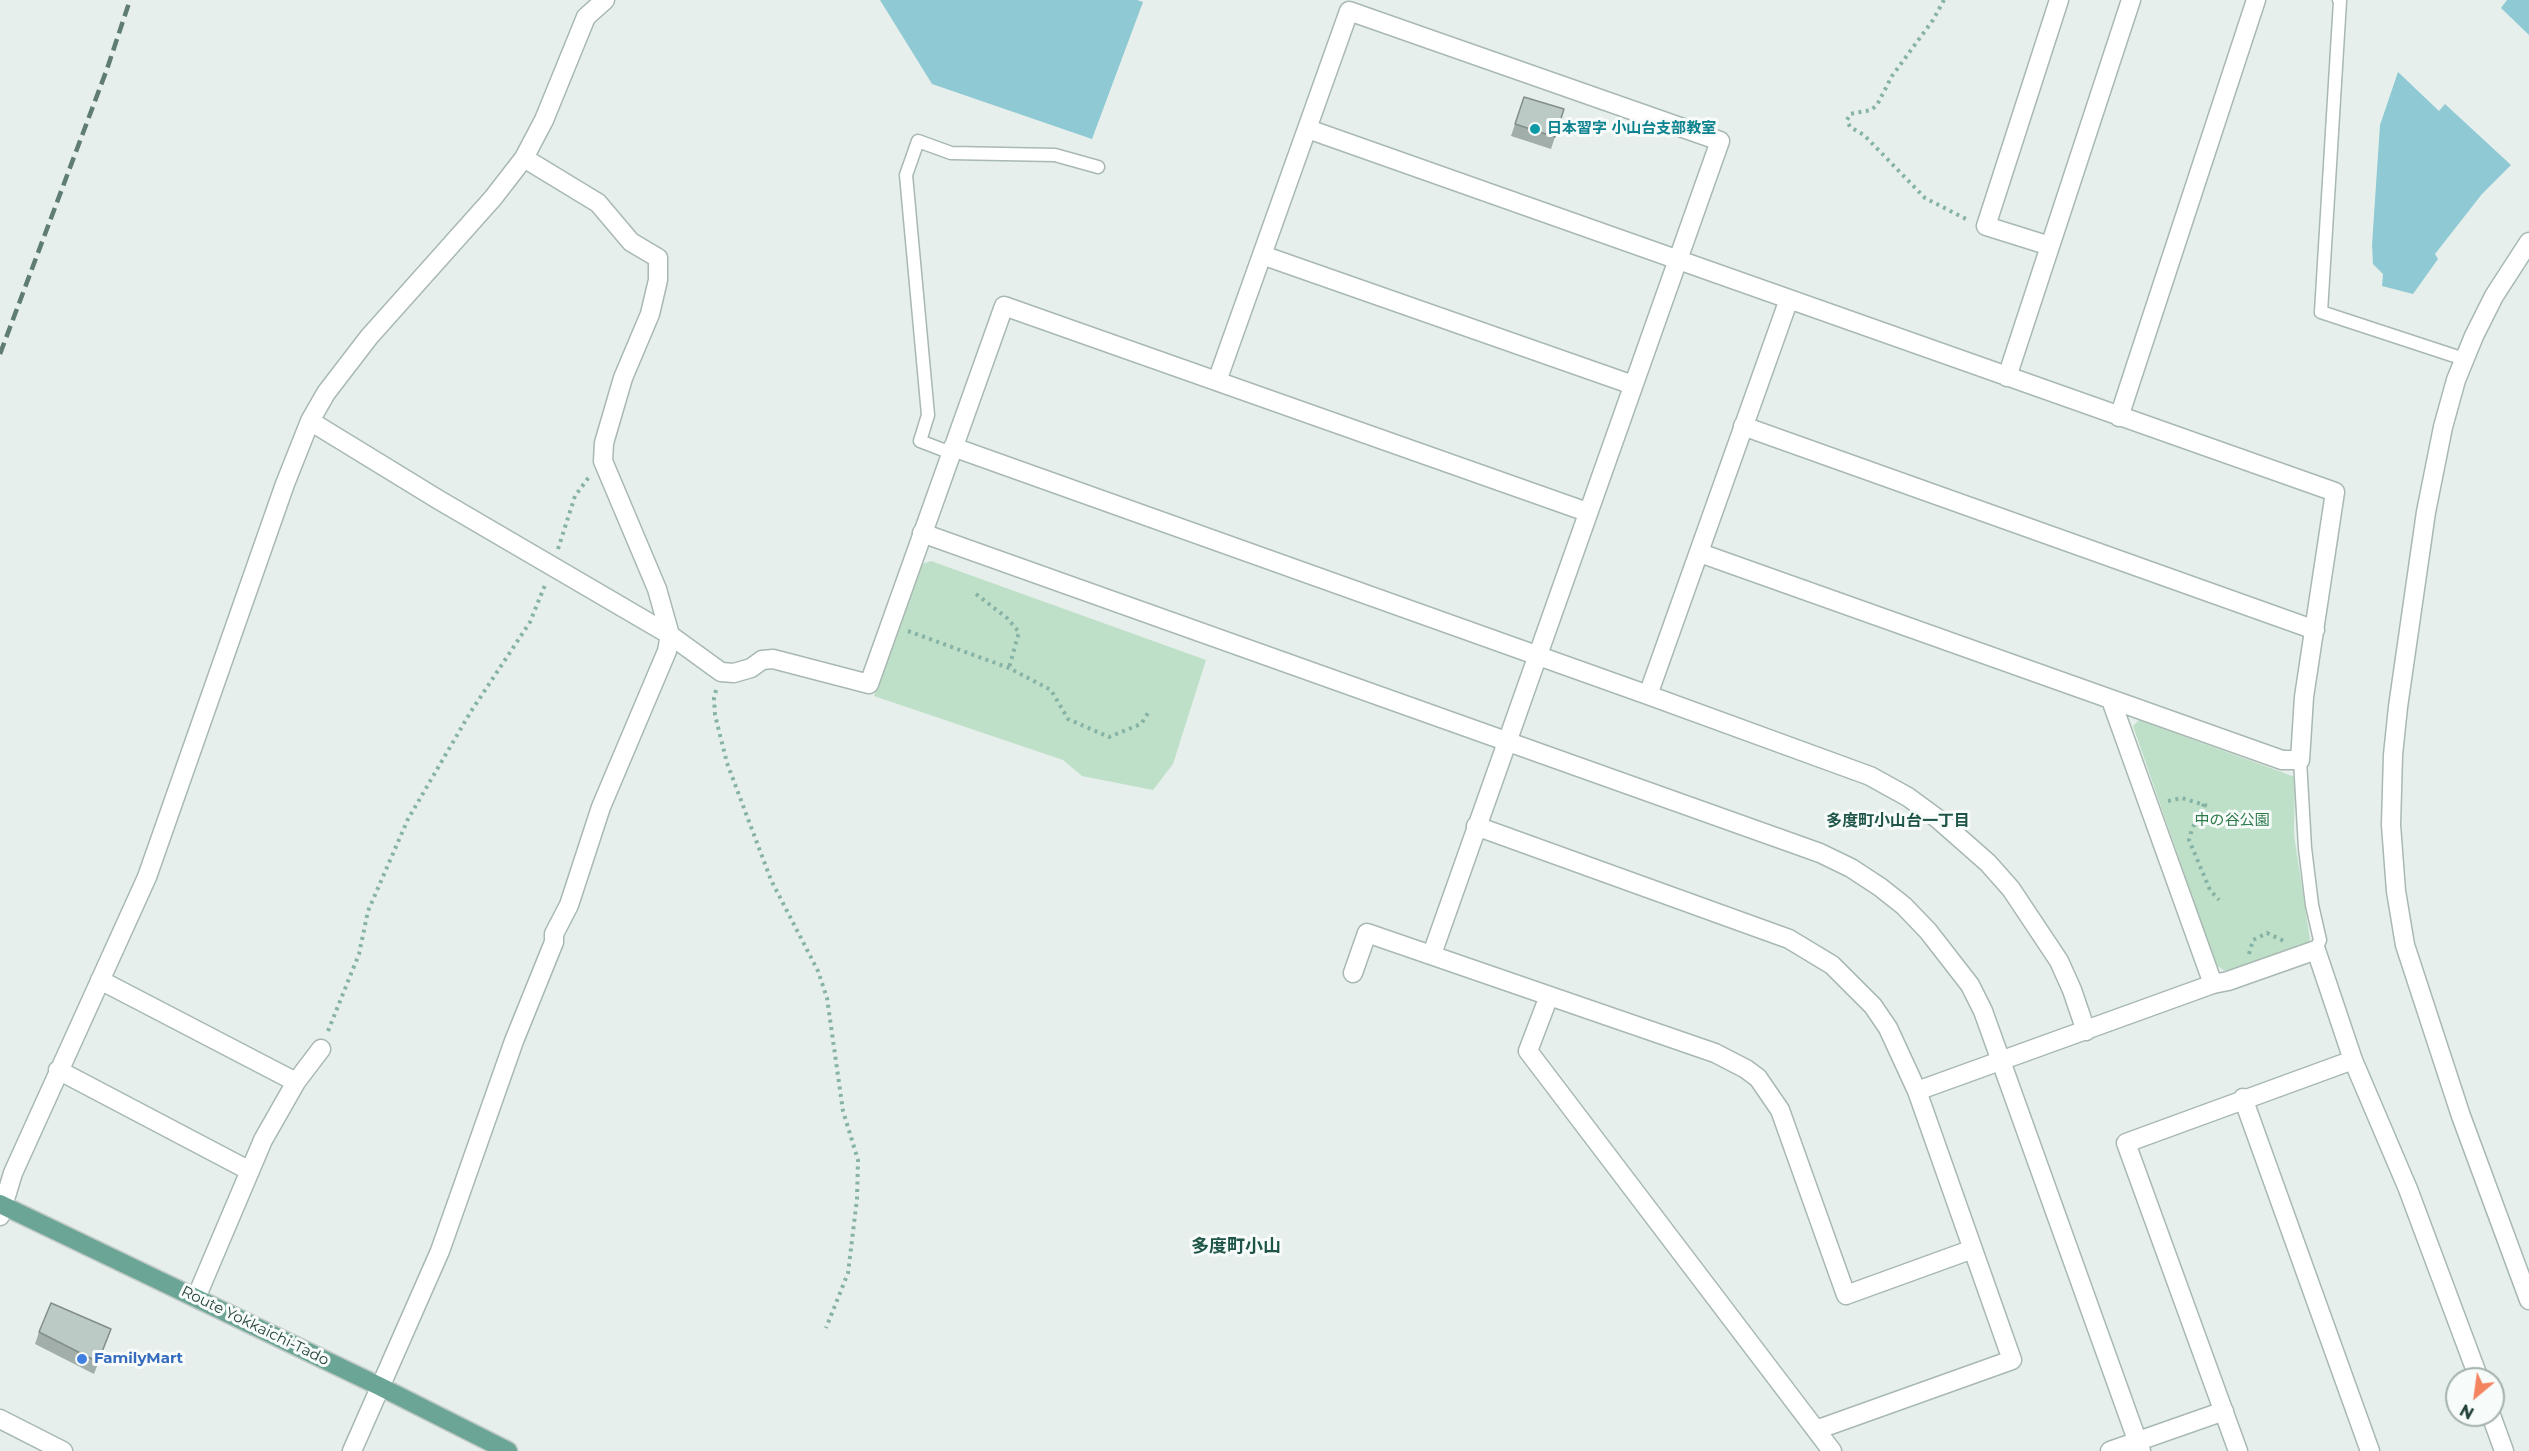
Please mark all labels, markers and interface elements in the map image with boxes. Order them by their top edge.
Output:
place label: 日本習字 小山台支部教室 [1547,120,1716,138]
marker: 日本習字 小山台支部教室 [1528,122,1542,136]
district label: 多度町小山台一丁目 [1826,811,1970,831]
park label: 中の谷公園 [2195,812,2269,830]
district label: 多度町小山 [1191,1236,1281,1258]
street label: Route Yokkaichi-Tado [178,1282,332,1370]
place label: FamilyMart [94,1350,183,1368]
marker: FamilyMart [75,1352,89,1366]
north arrow [2445,1367,2505,1427]
text: N [2457,1400,2477,1423]

